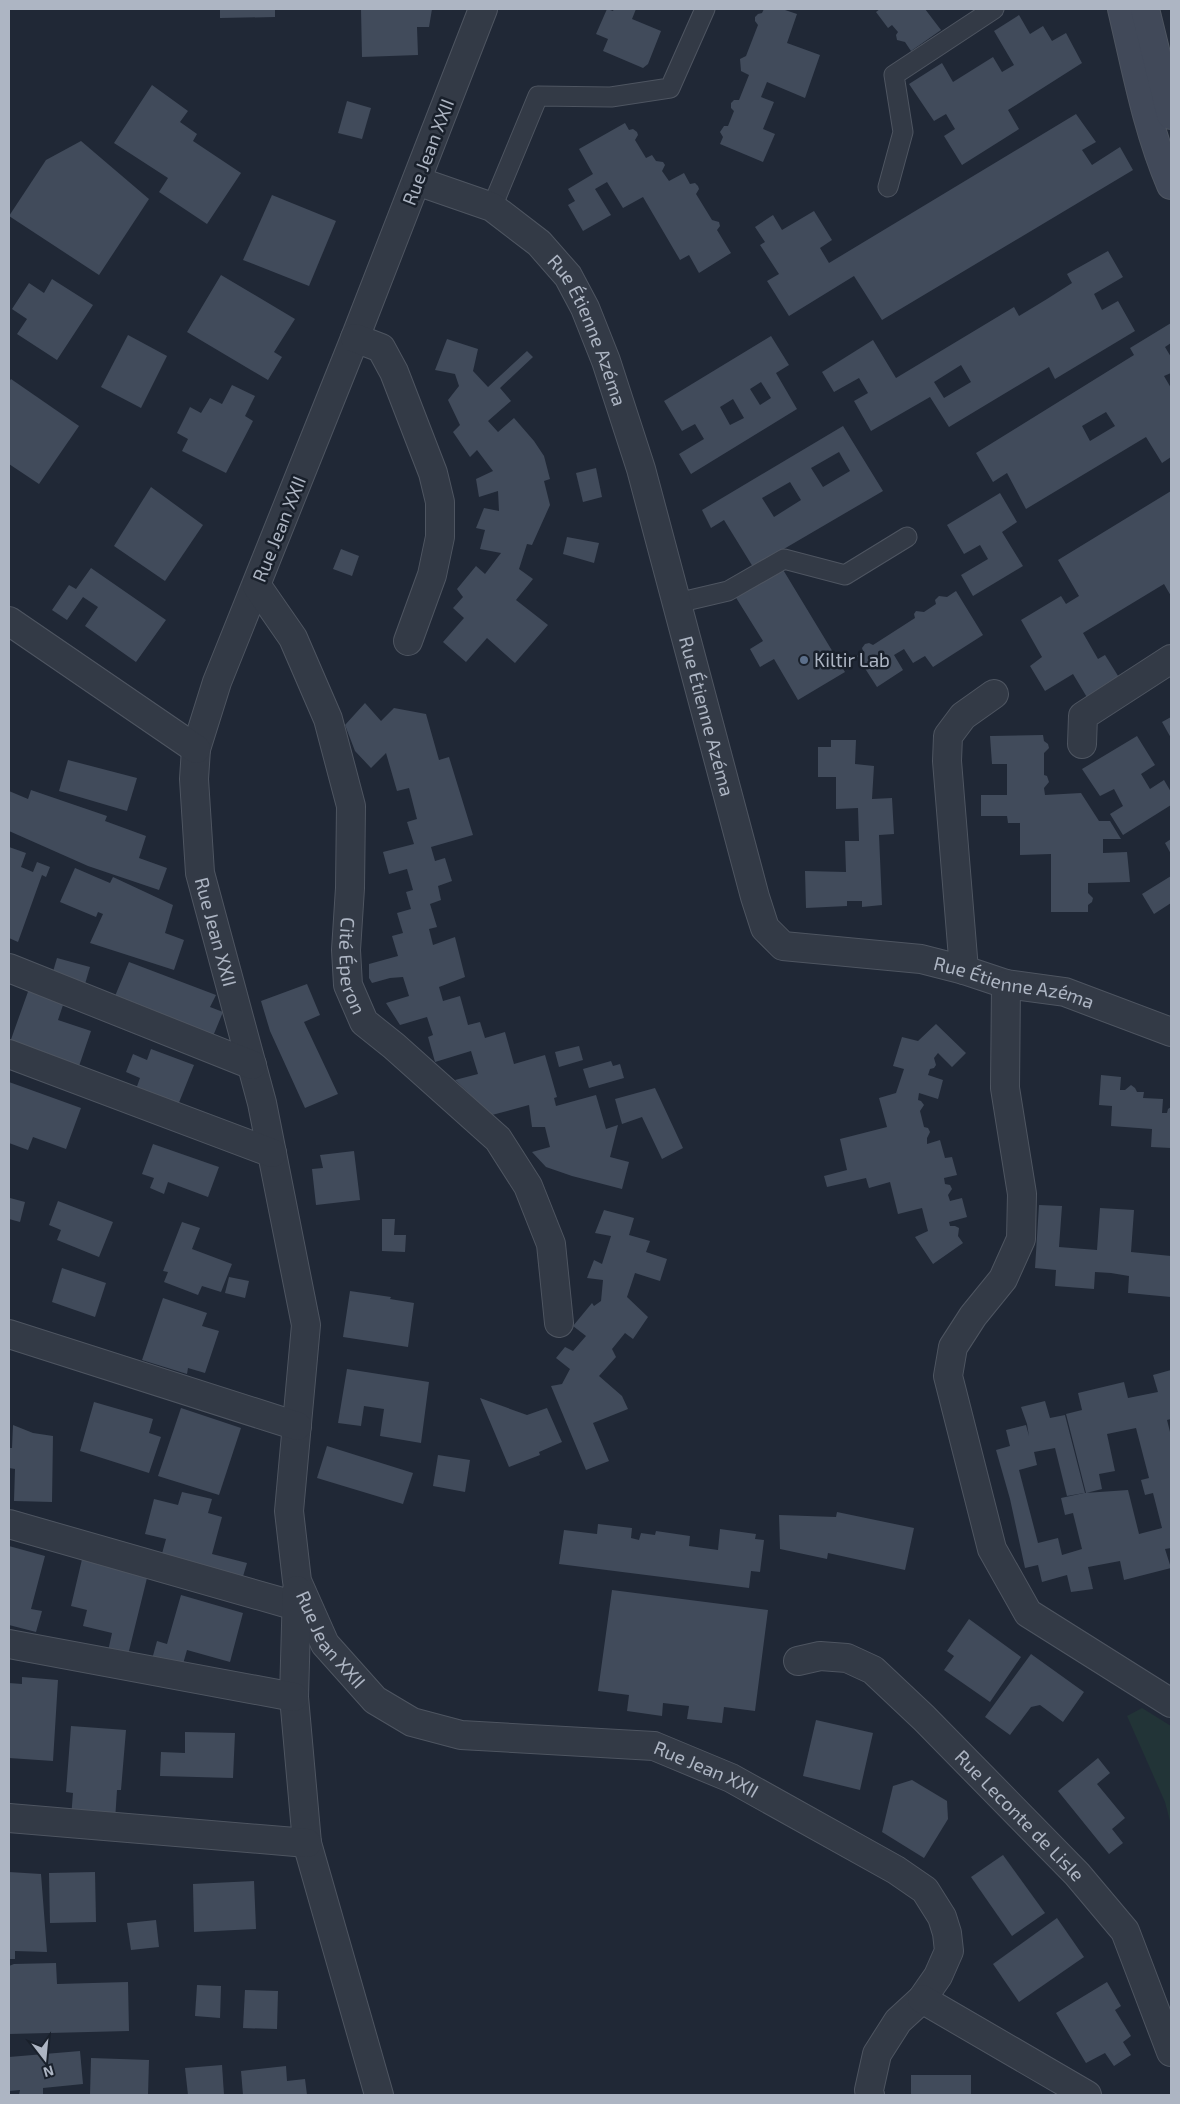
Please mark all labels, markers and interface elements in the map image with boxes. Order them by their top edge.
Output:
street label: Rue Jean XXII [397,95,458,208]
street label: Rue Étienne Azéma [543,249,632,409]
street label: Rue Jean XXII [247,473,310,585]
street label: Rue Étienne Azéma [675,633,740,799]
place label: Kiltir Lab [814,648,890,671]
marker: Kiltir Lab [798,654,810,666]
street label: Rue Jean XXII [191,874,242,989]
street label: Cité Éperon [335,917,371,1017]
street label: Rue Étienne Azéma [932,951,1098,1013]
street label: Rue Jean XXII [292,1587,371,1693]
street label: Rue Jean XXII [651,1735,763,1802]
street label: Rue Leconte de Lisle [951,1745,1090,1885]
north arrow [20,2034,70,2084]
text: N [42,2062,56,2082]

